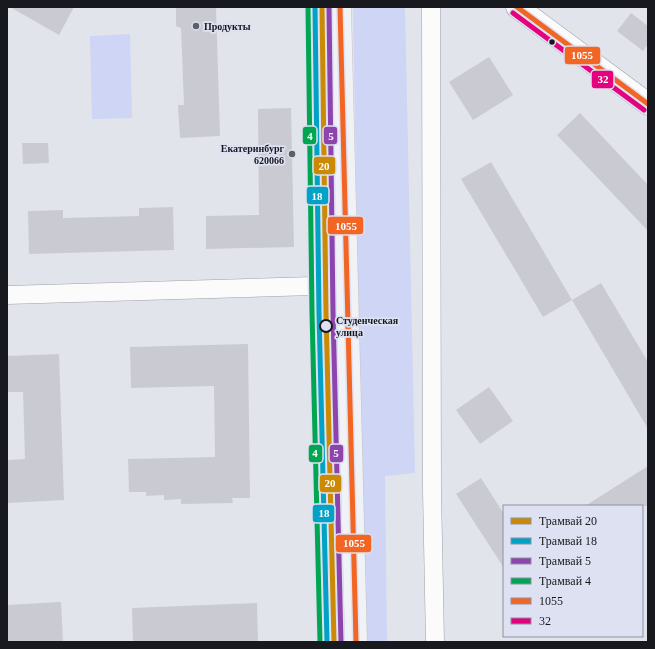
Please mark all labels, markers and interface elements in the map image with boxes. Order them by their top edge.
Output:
marker: Продукты [191,21,201,31]
place label: Продукты [204,21,251,32]
unlabelled marker [547,37,557,47]
line badge: 1055 [564,46,601,65]
text: 1055 [571,49,594,61]
line badge: 32 [591,70,614,89]
text: 32 [598,73,609,85]
line badge: 4 [302,126,317,145]
line badge: 5 [323,126,338,145]
text: 4 [307,130,313,142]
text: 5 [328,130,334,142]
place label: Екатеринбург 620066 [221,143,284,166]
marker: Екатеринбург 620066 [287,149,297,159]
line badge: 20 [313,156,336,175]
text: 20 [319,160,330,172]
line badge: 18 [306,186,329,205]
text: 18 [312,190,323,202]
line badge: 1055 [327,216,364,235]
text: 1055 [335,220,358,232]
place label: Студенческая улица [336,315,399,338]
marker: Студенческая улица [319,319,333,333]
line badge: 4 [308,444,323,463]
line badge: 5 [329,444,344,463]
text: 4 [312,447,318,459]
text: 5 [333,447,339,459]
line badge: 20 [319,474,342,493]
text: 20 [325,477,336,489]
line badge: 18 [312,504,335,523]
legend [503,505,643,637]
text: 18 [319,507,330,519]
text: Трамвай 20 [539,514,597,528]
line badge: 1055 [335,534,372,553]
text: Трамвай 18 [539,534,597,548]
text: 1055 [343,537,366,549]
text: Трамвай 5 [539,554,591,568]
text: Трамвай 4 [539,574,591,588]
text: 1055 [539,594,563,608]
text: 32 [539,614,551,628]

